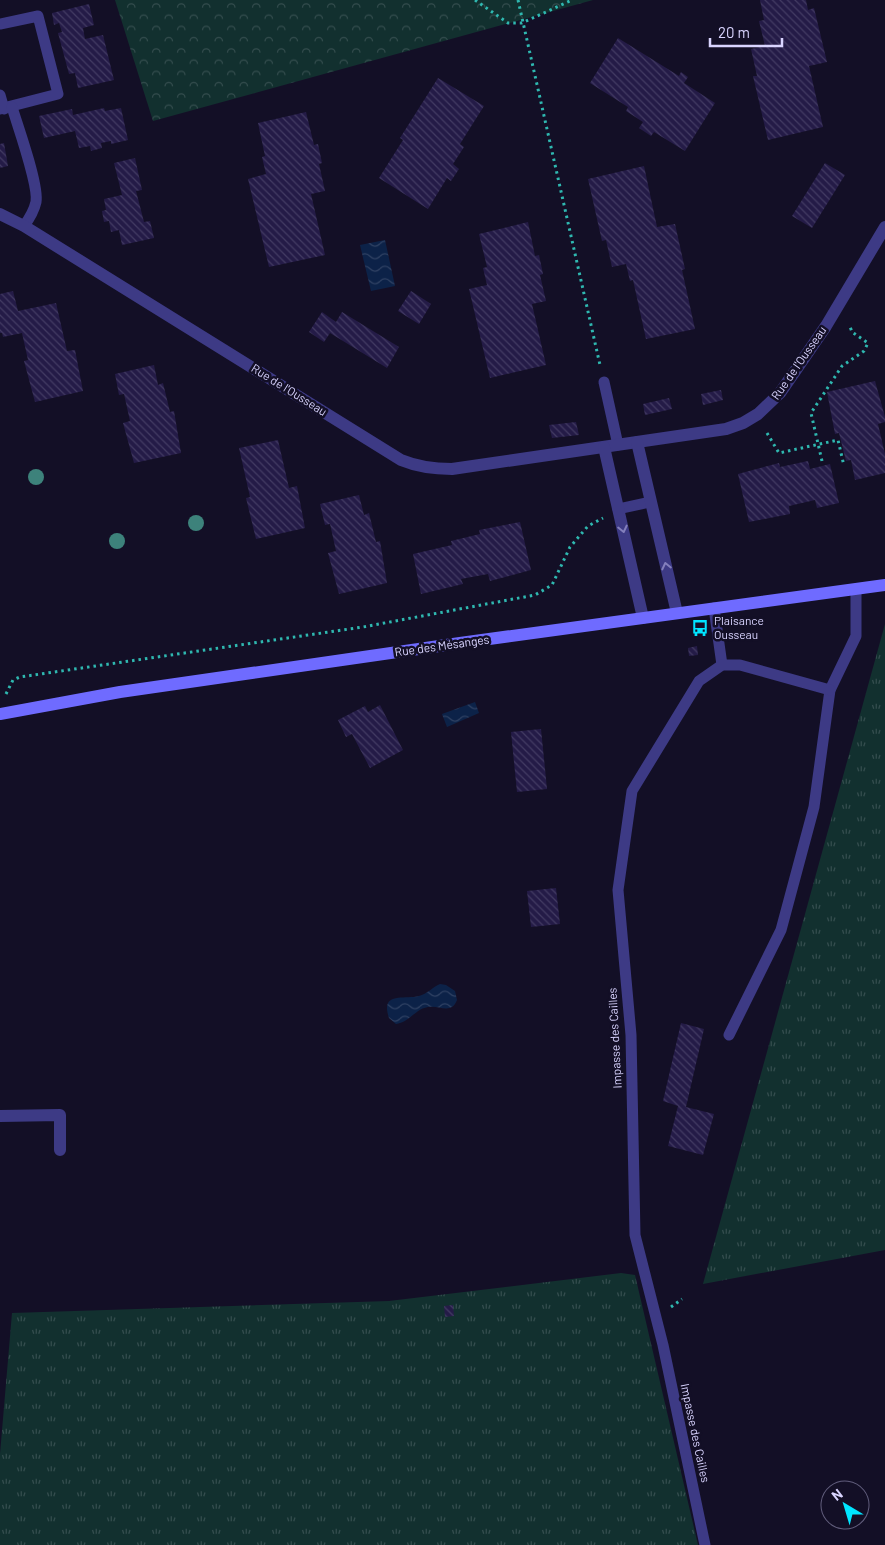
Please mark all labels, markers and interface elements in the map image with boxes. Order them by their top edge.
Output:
scale bar [710,15,782,47]
text: 20 m [718,23,750,41]
street label: Rue de l'Ousseau [768,323,829,402]
street label: Rue de l'Ousseau [249,360,330,418]
one-way arrow [617,524,628,533]
one-way arrow [661,561,672,570]
place label: Plaisance Ousseau [714,613,764,641]
bus stop icon: Plaisance Ousseau [690,618,710,638]
street label: Rue des Mésanges [394,631,490,659]
street label: Impasse des Cailles [604,987,624,1089]
street label: Impasse des Cailles [679,1382,713,1484]
north arrow [820,1480,870,1530]
text: N [828,1485,846,1504]

